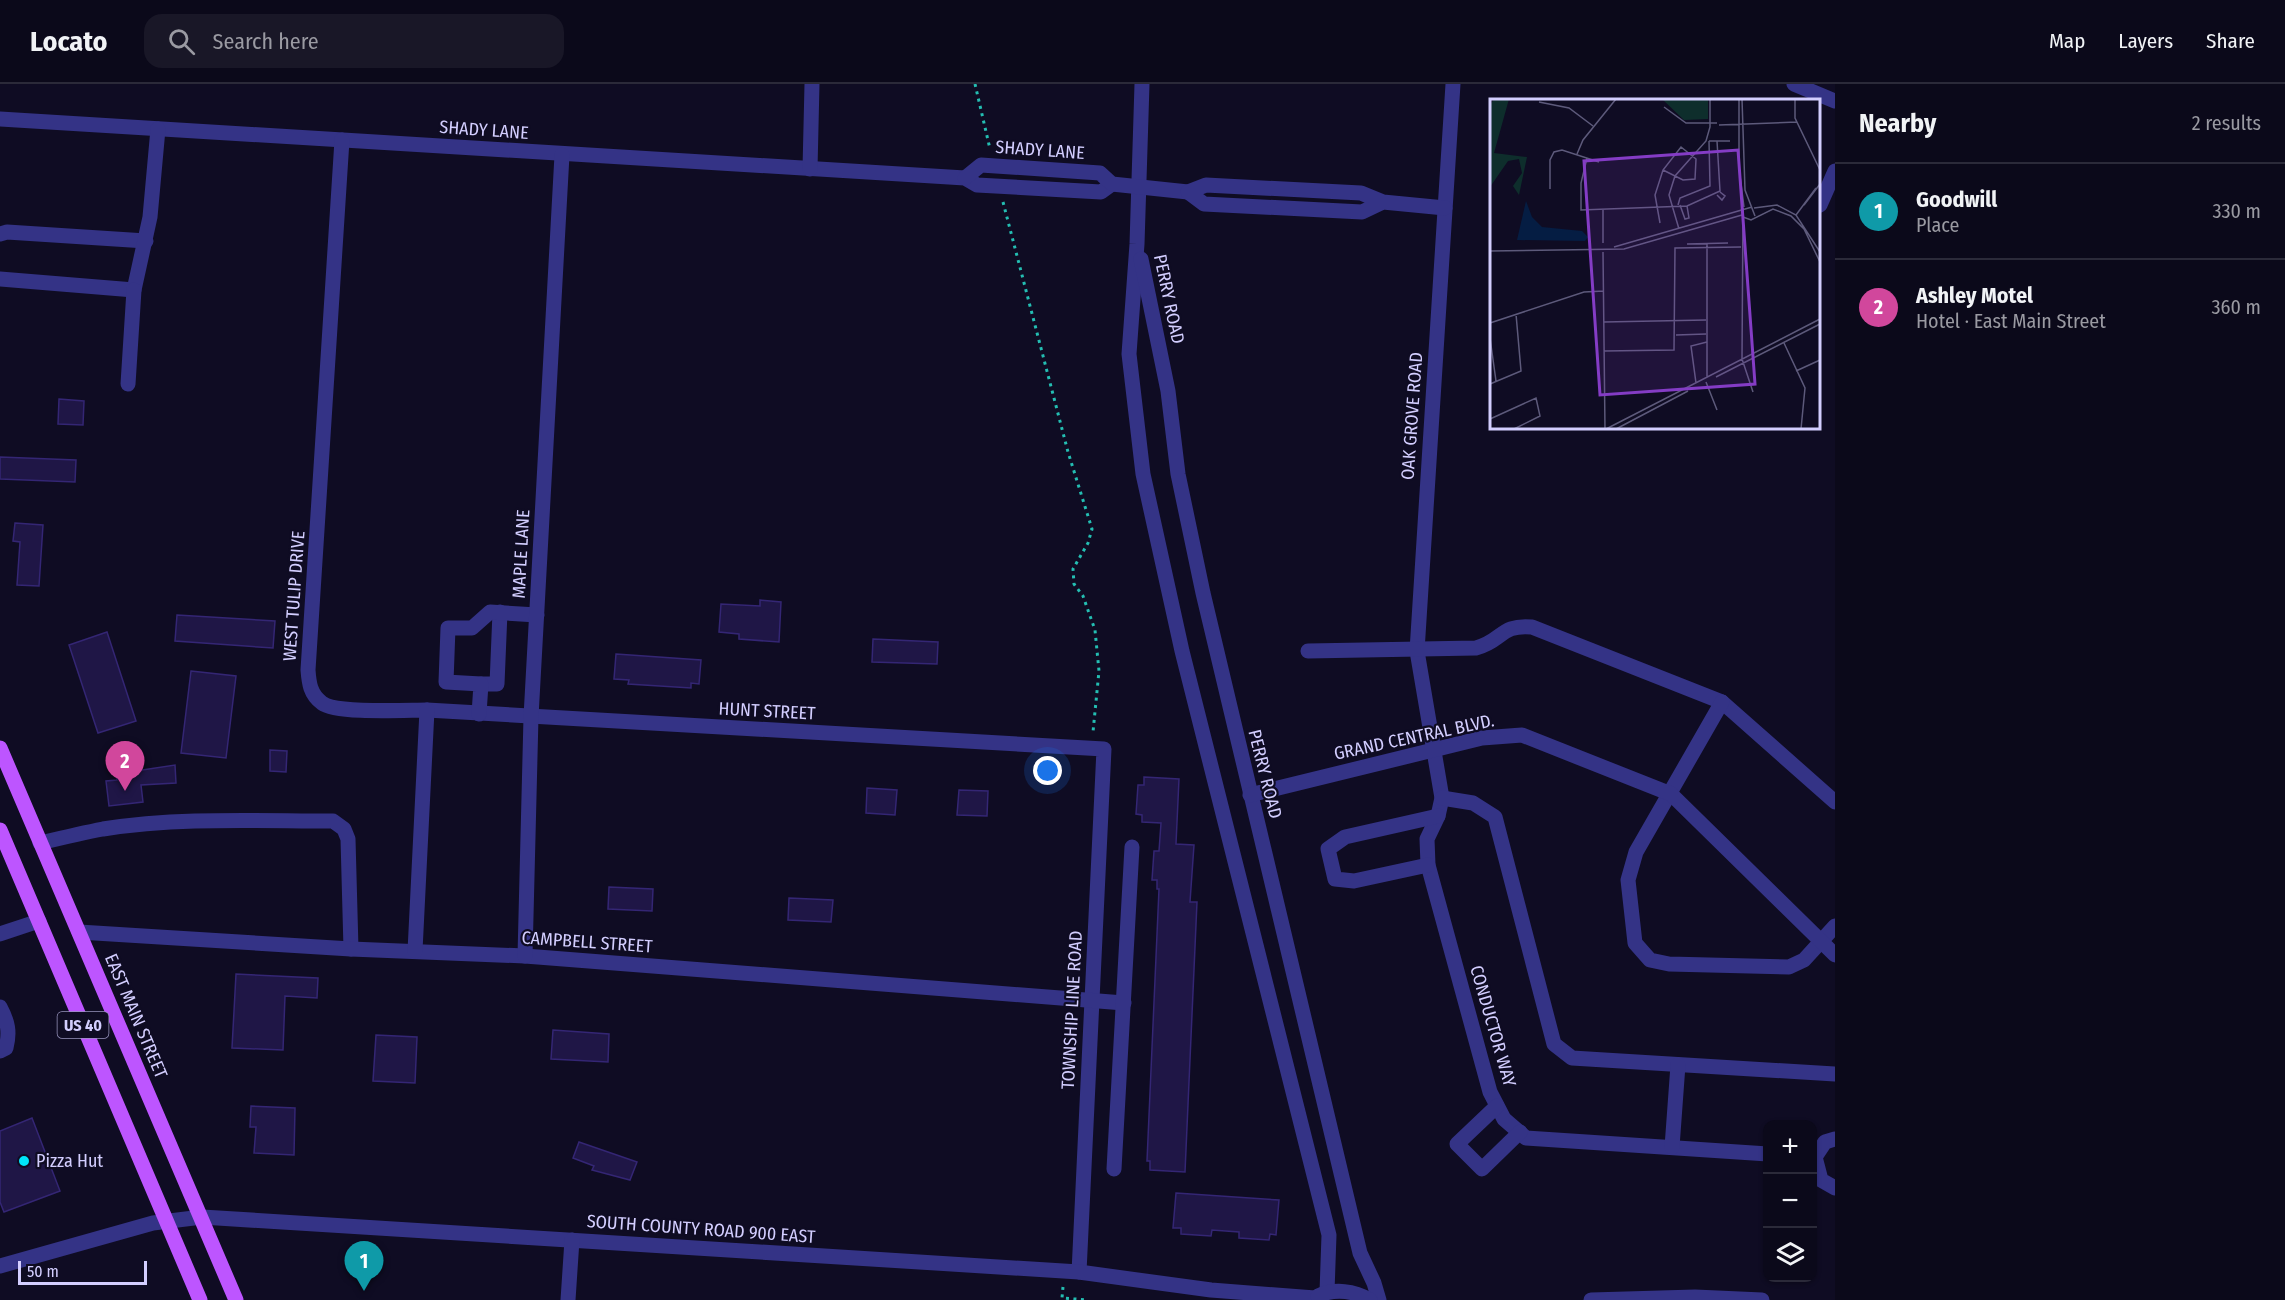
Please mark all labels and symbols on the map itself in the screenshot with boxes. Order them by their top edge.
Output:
inset map [1490,99,1820,429]
street label: SHADY LANE [439,116,529,144]
street label: SHADY LANE [995,136,1085,164]
street label: PERRY ROAD [1149,252,1189,346]
street label: OAK GROVE ROAD [1397,351,1427,481]
street label: MAPLE LANE [508,509,534,599]
street label: WEST TULIP DRIVE [278,530,310,662]
street label: HUNT STREET [718,697,817,725]
street label: GRAND CENTRAL BLVD. [1332,709,1496,765]
street label: PERRY ROAD [1243,727,1287,821]
pin: 2 [106,742,144,791]
your location [1033,756,1062,785]
street label: CAMPBELL STREET [521,926,654,958]
street label: TOWNSHIP LINE ROAD [1057,930,1087,1090]
street label: EAST MAIN STREET [100,950,172,1082]
street label: CONDUCTOR WAY [1465,963,1521,1089]
road number: US 40 [58,1012,109,1038]
place label: Pizza Hut [36,1150,103,1172]
marker: Pizza Hut [17,1154,31,1168]
street label: SOUTH COUNTY ROAD 900 EAST [586,1210,817,1248]
pin: 1 [344,1242,384,1291]
scale bar [18,1258,147,1286]

